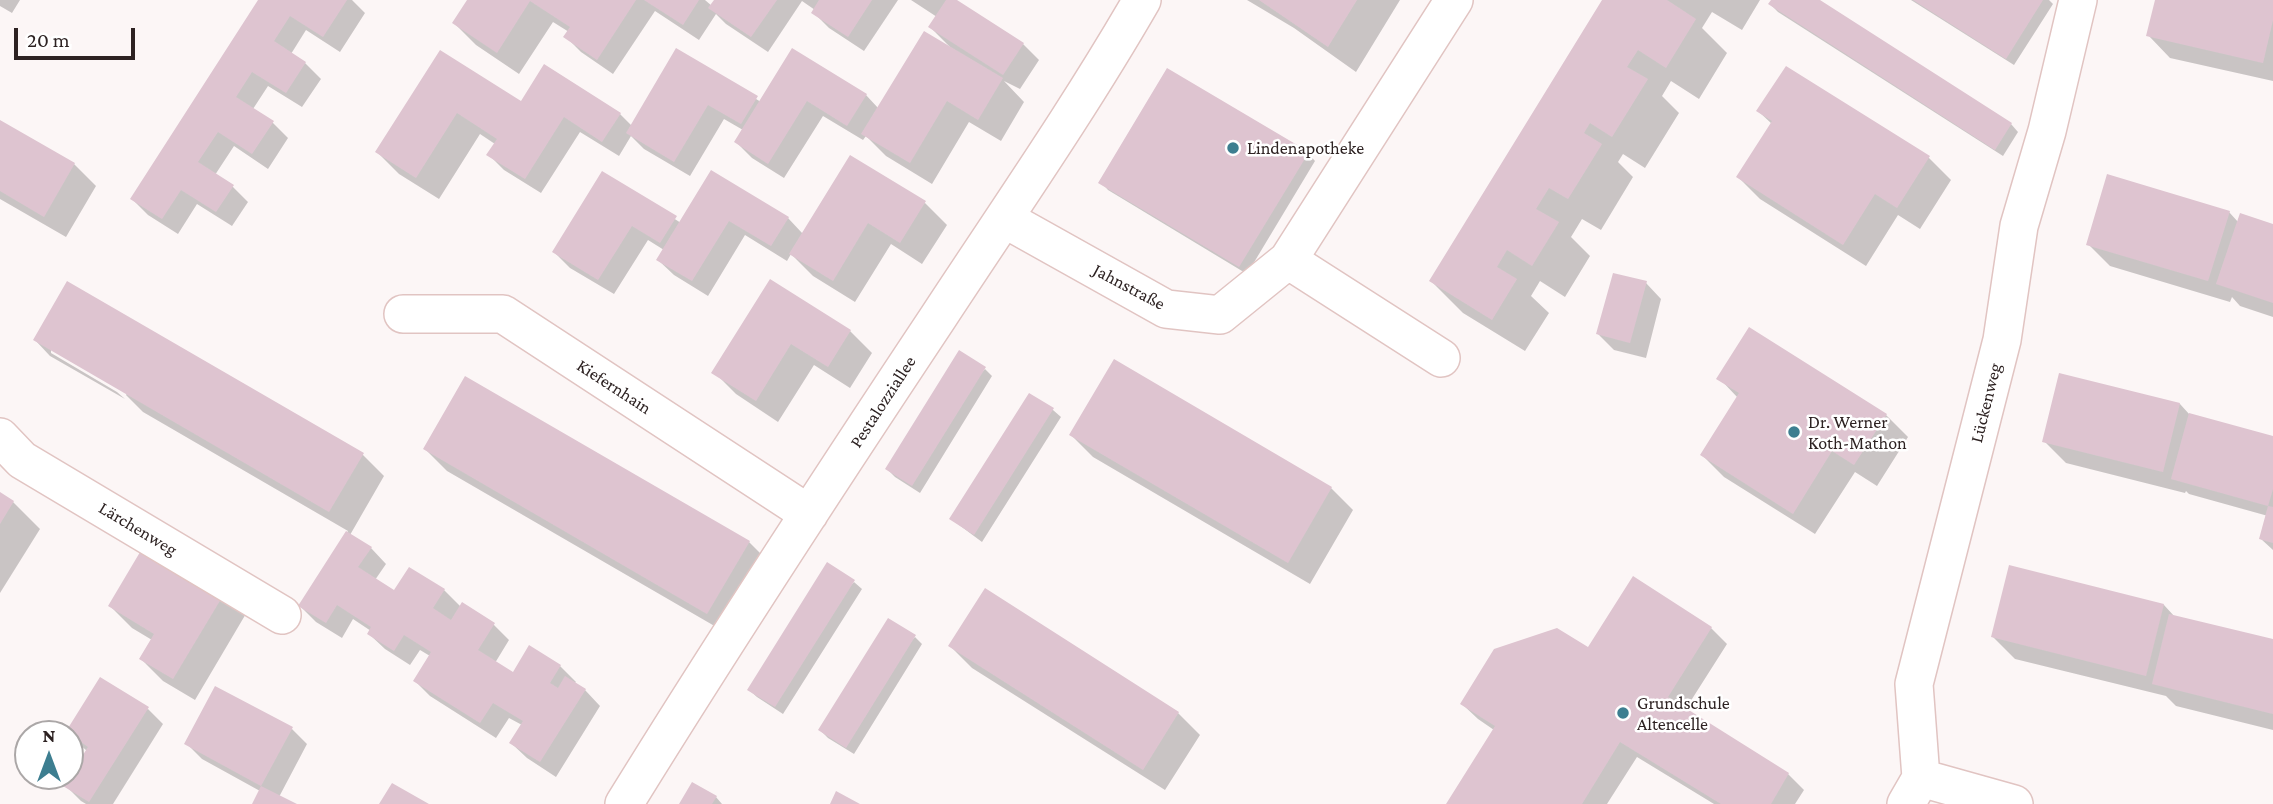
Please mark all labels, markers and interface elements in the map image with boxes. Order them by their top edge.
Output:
scale bar [18,14,138,58]
text: 20 m [27,28,70,52]
place label: Lindenapotheke [1247,137,1364,159]
marker: Lindenapotheke [1225,140,1241,156]
street label: Jahnstraße [1089,259,1169,315]
street label: Pestalozziallee [845,352,921,452]
street label: Kiefernhain [573,355,655,419]
street label: Lückenweg [1966,361,2006,445]
place label: Dr. Werner Koth-Mathon [1808,411,1907,453]
marker: Dr. Werner Koth-Mathon [1786,424,1802,440]
street label: Lärchenweg [95,497,181,561]
place label: Grundschule Altencelle [1637,692,1730,734]
marker: Grundschule Altencelle [1615,705,1631,721]
north arrow [14,720,84,790]
text: N [43,725,55,746]

